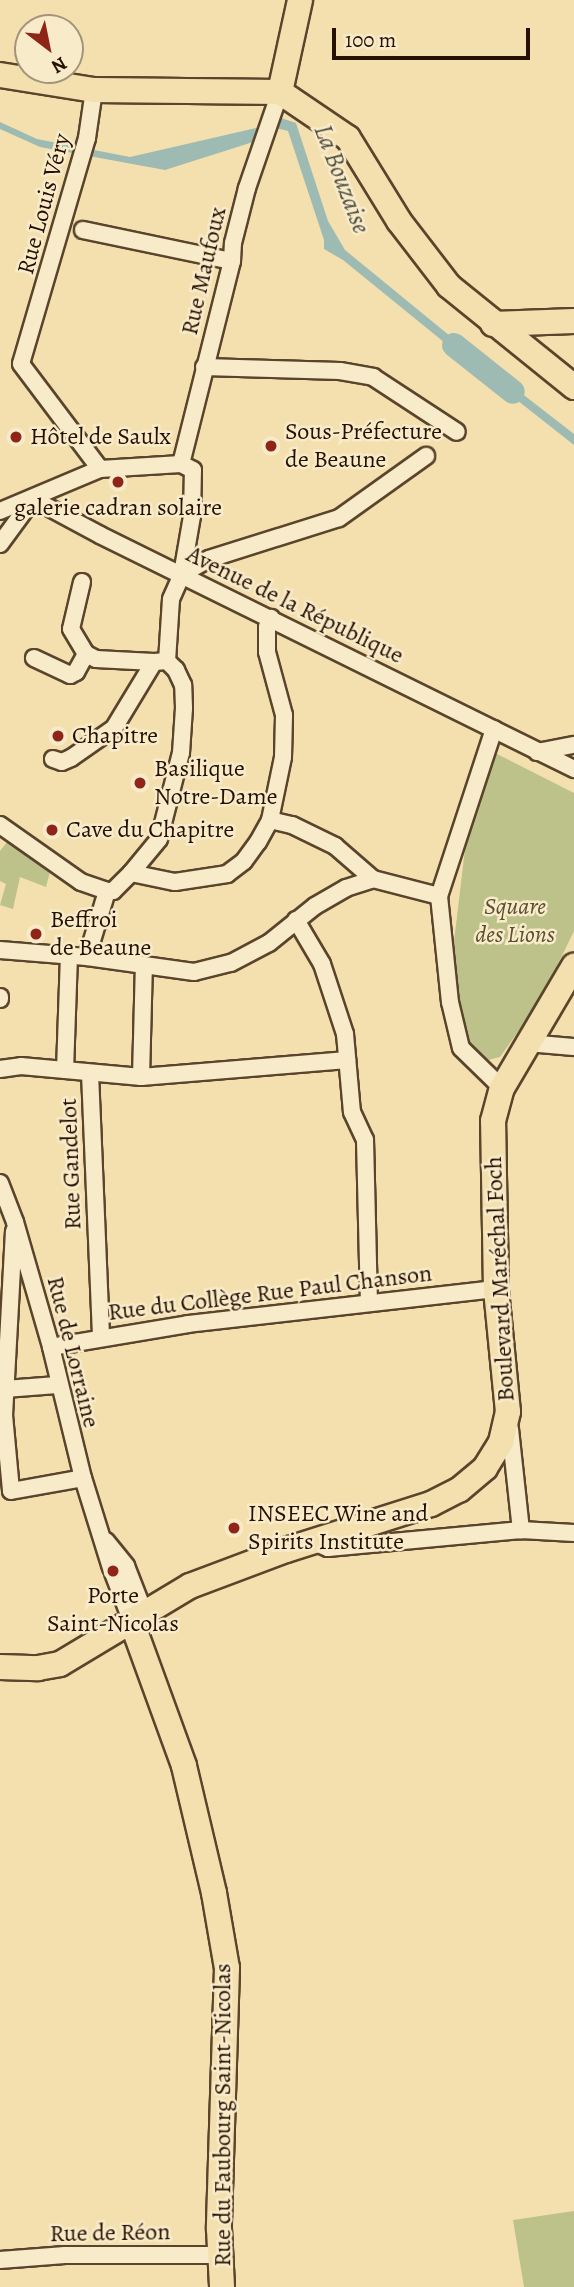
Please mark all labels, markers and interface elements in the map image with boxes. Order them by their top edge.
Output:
north arrow [14,14,84,84]
scale bar [336,14,534,58]
text: 100 m [345,26,396,54]
text: N [46,50,72,80]
water label: La Bouzaise [307,120,377,238]
street label: Rue Louis Véry [11,130,77,278]
street label: Rue Maufoux [175,204,233,338]
place label: Sous-Préfecture de Beaune [285,418,442,474]
place label: Hôtel de Saulx [30,423,171,451]
marker: Hôtel de Saulx [8,429,24,445]
marker: Sous-Préfecture de Beaune [263,438,279,454]
marker: galerie cadran solaire [110,474,126,490]
place label: galerie cadran solaire [14,494,222,522]
street label: Avenue de la République [182,540,408,670]
place label: Chapitre [72,722,158,750]
marker: Chapitre [50,728,66,744]
place label: Basilique Notre-Dame [154,755,278,811]
marker: Basilique Notre-Dame [132,775,148,791]
place label: Cave du Chapitre [66,816,234,844]
marker: Cave du Chapitre [44,822,60,838]
park label: Square des Lions [475,893,555,949]
place label: Beffroi de Beaune [50,906,151,962]
marker: Beffroi de Beaune [28,926,44,942]
street label: Rue Gandelot [54,1098,88,1230]
street label: Boulevard Maréchal Foch [479,1156,521,1402]
street label: Rue du Collège Rue Paul Chanson [106,1259,434,1327]
street label: Rue de Lorraine [40,1273,106,1431]
place label: INSEEC Wine and Spirits Institute [248,1500,428,1556]
marker: INSEEC Wine and Spirits Institute [226,1520,242,1536]
marker: Porte Saint-Nicolas [105,1563,121,1579]
place label: Porte Saint-Nicolas [47,1582,179,1638]
street label: Rue du Faubourg Saint-Nicolas [209,1963,237,2267]
street label: Rue de Réon [49,2218,171,2248]

